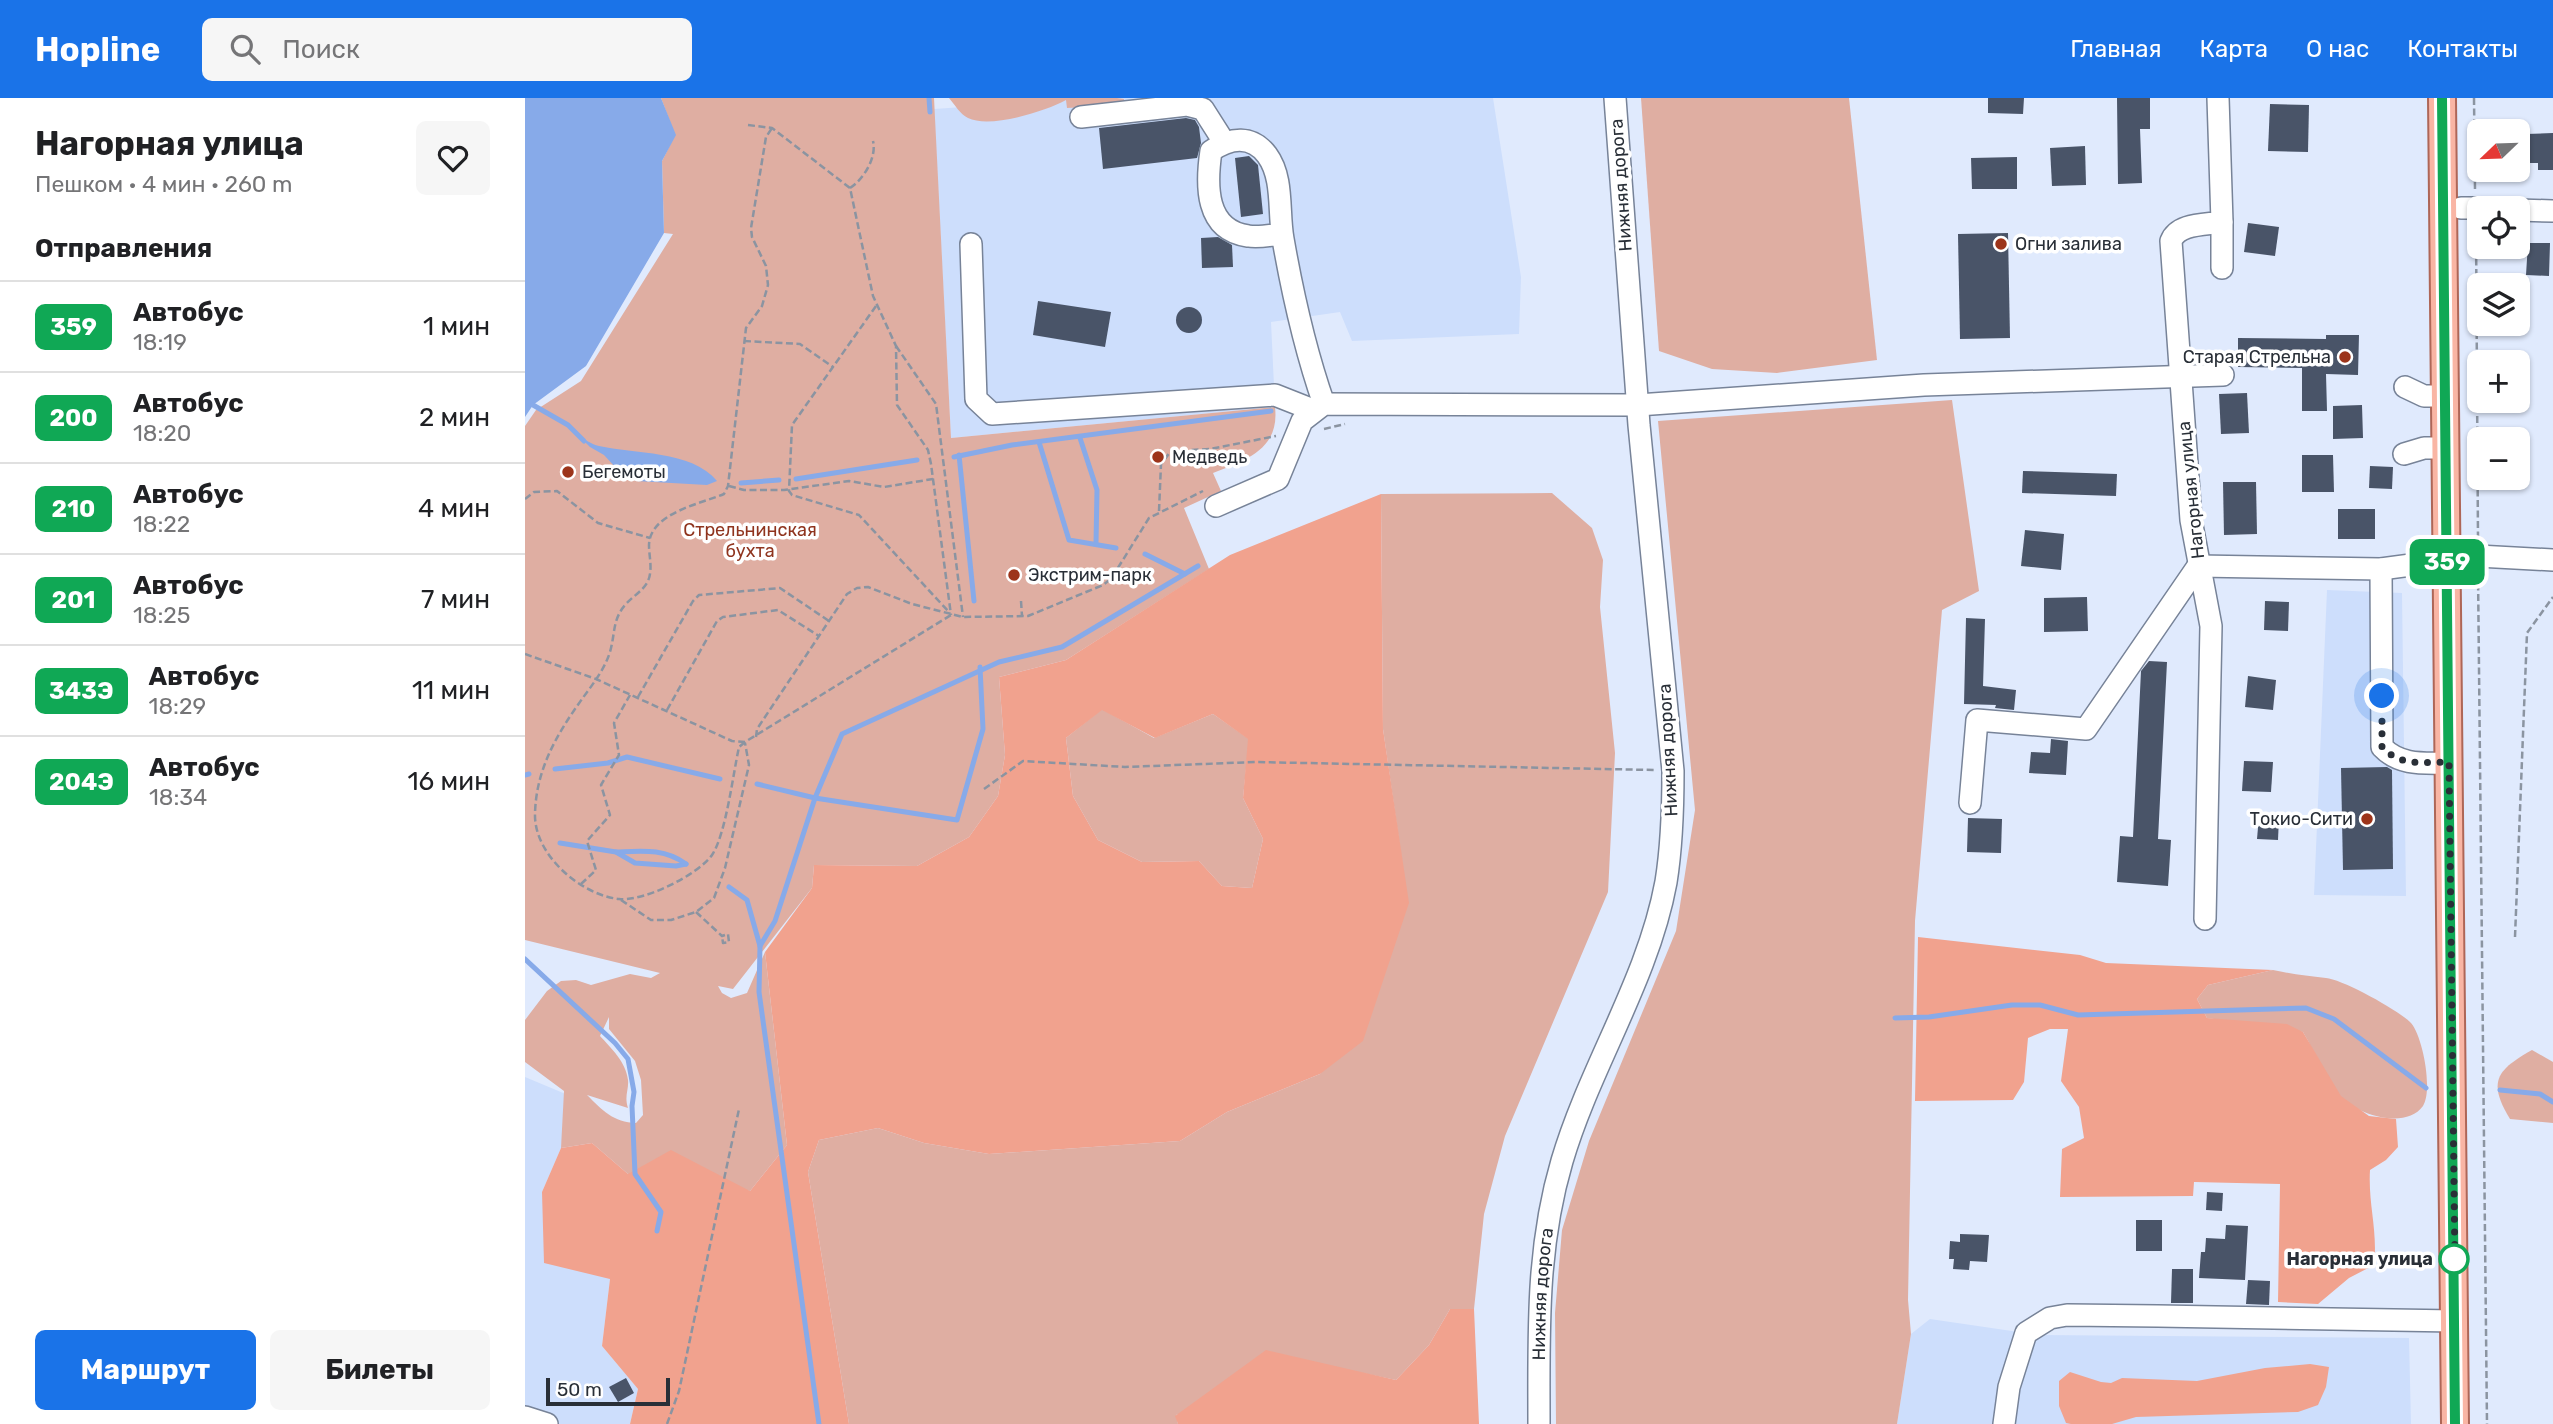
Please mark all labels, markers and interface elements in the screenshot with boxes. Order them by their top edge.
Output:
search box [202,18,692,81]
text: Hopline [35,30,160,69]
icon: search [226,30,264,68]
text: Поиск [282,34,360,65]
text: Главная [2070,35,2162,63]
text: Карта [2200,35,2268,63]
text: О нас [2306,35,2369,63]
text: Контакты [2407,35,2518,63]
street label: Нижняя дорога [1605,118,1637,252]
north arrow [2467,119,2531,182]
map controls [2467,119,2530,490]
button: heart [416,121,490,195]
text: Нагорная улица [35,124,304,163]
text: Пешком · 4 мин · 260 m [35,170,292,198]
button: locate [2467,196,2530,259]
text: Отправления [35,233,212,264]
place label: Огни залива [2015,233,2122,255]
marker: Огни залива [1993,236,2009,252]
button: layers [2467,273,2530,336]
text: Автобус [133,297,244,328]
text: 1 мин [423,311,490,342]
text: 359 [50,313,97,341]
text: 18:19 [133,328,187,356]
place label: Старая Стрельна [2183,346,2331,368]
marker: Старая Стрельна [2337,349,2353,365]
button: + [2467,350,2530,413]
text: Автобус [133,388,244,419]
text: 2 мин [419,402,490,433]
text: 200 [49,404,98,432]
text: 18:20 [133,419,191,447]
street label: Нагорная улица [2173,420,2209,560]
button: − [2467,427,2530,490]
place label: Медведь [1172,446,1247,468]
marker: Медведь [1150,449,1166,465]
place label: Бегемоты [582,461,666,483]
marker: Бегемоты [560,464,576,480]
text: Автобус [133,479,244,510]
text: 4 мин [418,493,490,524]
text: 210 [52,495,95,523]
text: 18:22 [133,510,190,538]
park label: Стрельнинская бухта [683,519,817,562]
line badge: 359 [2407,539,2487,585]
text: 359 [2424,548,2470,576]
place label: Экстрим-парк [1028,564,1152,586]
marker: Экстрим-парк [1006,567,1022,583]
text: Автобус [133,570,244,601]
text: 7 мин [421,584,490,615]
text: 201 [52,586,95,614]
text: 18:25 [133,601,191,629]
text: Автобус [149,661,259,692]
text: 11 мин [412,675,490,706]
text: 343Э [49,677,114,705]
your location [2364,678,2399,713]
street label: Нижняя дорога [1654,683,1682,817]
text: 18:29 [149,692,206,720]
text: Автобус [149,752,260,783]
text: 16 мин [407,766,490,797]
text: 204Э [49,768,114,796]
text: 18:34 [149,783,207,811]
place label: Токио-Сити [2249,808,2353,830]
marker: Токио-Сити [2359,811,2375,827]
street label: Нижняя дорога [1528,1226,1558,1361]
marker: Нагорная улица [2439,1244,2469,1274]
place label: Нагорная улица [2286,1248,2433,1270]
button: Маршрут [35,1330,256,1410]
button: Билеты [270,1330,490,1410]
scale bar [546,1375,670,1407]
text: 50 m [557,1378,602,1401]

